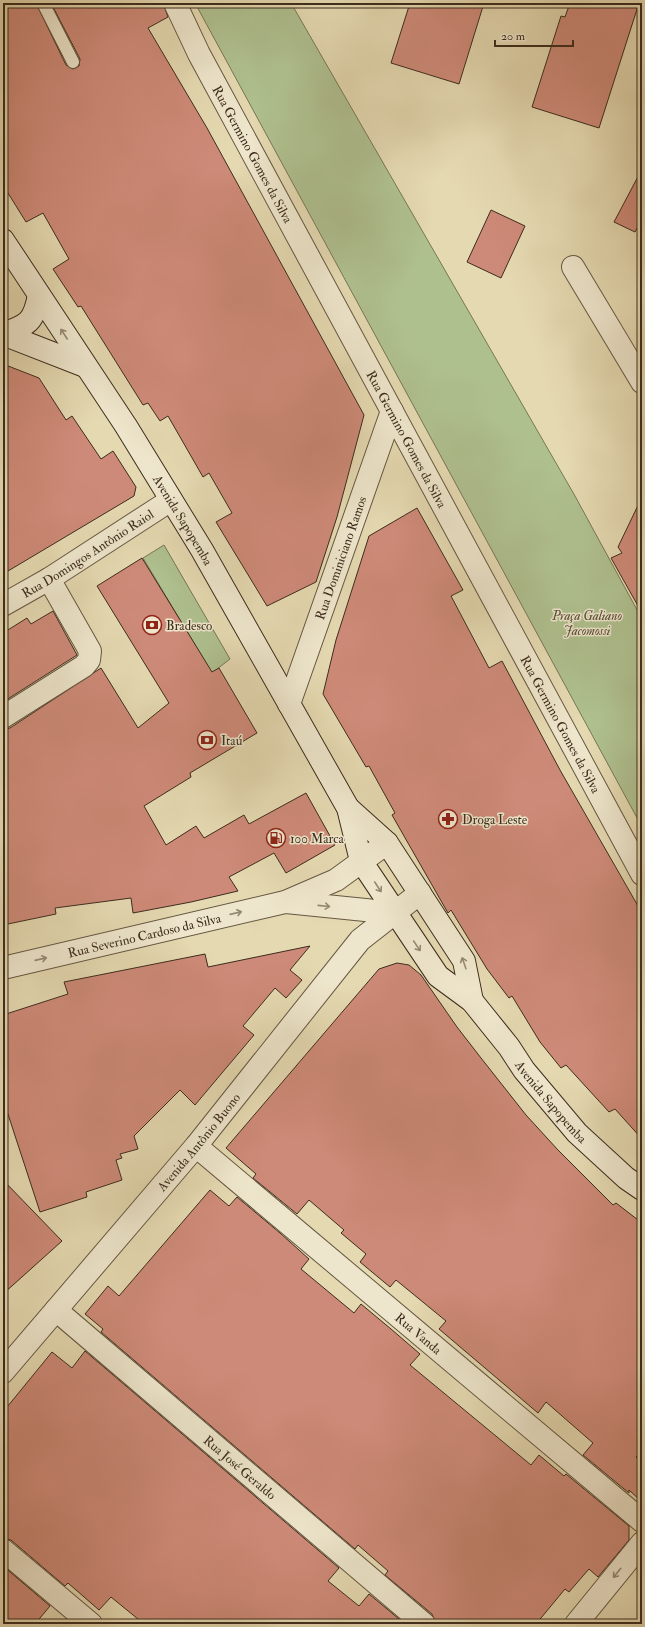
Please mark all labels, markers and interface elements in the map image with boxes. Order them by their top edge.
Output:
scale bar [495,22,573,48]
text: 20 m [501,29,526,44]
street label: Rua Germino Gomes da Silva [209,83,296,226]
one-way arrow [60,328,68,339]
street label: Rua Germino Gomes da Silva [363,368,450,512]
street label: Avenida Sapopemba [148,471,216,569]
street label: Rua Dominiciano Ramos [312,494,371,622]
street label: Rua Domingos Antônio Raiol [19,506,157,602]
park label: Praça Galiano Jacomossi [551,608,622,639]
bank icon: Bradesco [141,614,163,636]
place label: Bradesco [166,618,212,634]
street label: Rua Germino Gomes da Silva [517,653,604,797]
bank icon: Itaú [196,729,218,751]
place label: Itaú [221,733,243,749]
pharmacy icon: Droga Leste [437,808,459,830]
place label: Droga Leste [462,812,528,828]
fuel station icon: 100 Marca [265,827,287,849]
place label: 100 Marca [290,831,345,847]
one-way arrow [374,881,382,892]
one-way arrow [317,902,330,910]
one-way arrow [229,909,242,917]
street label: Rua Severino Cardoso da Silva [66,910,223,962]
one-way arrow [413,940,421,951]
one-way arrow [34,955,47,962]
one-way arrow [460,957,467,970]
street label: Avenida Sapopemba [511,1057,590,1147]
street label: Avenida Antônio Buono [153,1090,244,1195]
street label: Rua Vanda [392,1310,445,1359]
street label: Rua José Geraldo [200,1432,279,1503]
one-way arrow [613,1568,622,1579]

